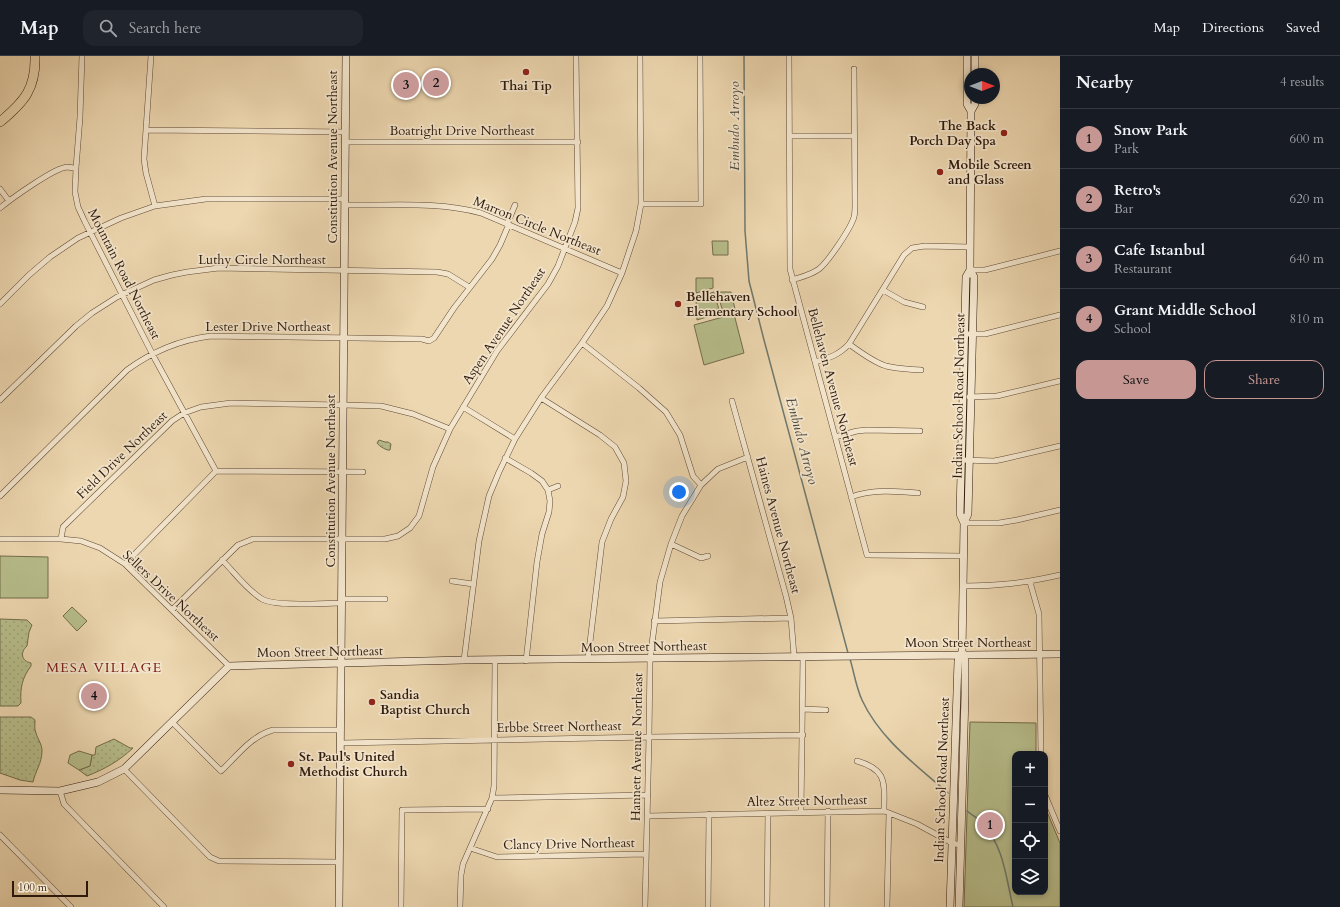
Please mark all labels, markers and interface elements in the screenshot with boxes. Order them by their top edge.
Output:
search box [83,10,363,46]
text: Map [20,15,59,41]
icon: search [97,17,119,39]
text: Search here [129,18,201,38]
text: Map [1154,18,1180,37]
text: Directions [1202,18,1264,37]
text: Saved [1286,18,1320,37]
marker: Thai Tip [521,67,531,77]
pin: 2 [423,68,449,98]
north arrow [964,68,1000,104]
street label: Constitution Avenue Northeast [324,70,342,244]
pin: 3 [393,70,419,100]
text: Nearby [1076,71,1133,94]
text: 4 results [1280,73,1324,91]
place label: Thai Tip [500,77,552,95]
water label: Embudo Arroyo [725,81,744,171]
place label: The Back Porch Day Spa [909,117,997,150]
text: Snow Park [1114,120,1188,140]
street label: Boatright Drive Northeast [389,122,535,140]
marker: The Back Porch Day Spa [999,128,1009,138]
text: 1 [1086,130,1092,148]
text: 600 m [1290,130,1324,148]
text: Park [1114,140,1139,158]
place label: Mobile Screen and Glass [948,156,1032,189]
marker: Mobile Screen and Glass [935,167,945,177]
text: Retro's [1114,180,1161,200]
text: 2 [1086,190,1092,208]
text: 620 m [1290,190,1324,208]
street label: Marron Circle Northeast [470,192,604,260]
text: Bar [1114,200,1133,218]
street label: Mountain Road Northeast [83,206,165,342]
text: Cafe Istanbul [1114,240,1205,260]
text: 3 [1086,250,1092,268]
text: 640 m [1290,250,1324,268]
street label: Luthy Circle Northeast [198,251,326,269]
text: Restaurant [1114,260,1172,278]
street label: Aspen Avenue Northeast [458,264,550,388]
place label: Bellehaven Elementary School [686,288,798,321]
marker: Bellehaven Elementary School [673,299,683,309]
text: Grant Middle School [1114,300,1256,320]
street label: Bellehaven Avenue Northeast [803,306,863,468]
text: 4 [1086,310,1092,328]
text: 810 m [1290,310,1324,328]
street label: Indian School Road Northeast [949,313,969,479]
street label: Lester Drive Northeast [205,318,331,336]
text: School [1114,320,1151,338]
button: Save [1076,360,1196,399]
button: Share [1204,360,1324,399]
street label: Constitution Avenue Northeast [322,394,340,568]
water label: Embudo Arroyo [781,395,823,487]
street label: Field Drive Northeast [73,407,171,503]
street label: Haines Avenue Northeast [751,455,805,595]
your location [669,482,689,502]
street label: Sellers Drive Northeast [119,546,223,646]
street label: Moon Street Northeast [905,634,1031,652]
street label: Moon Street Northeast [581,637,707,657]
street label: Moon Street Northeast [257,642,383,662]
district label: MESA VILLAGE [46,658,162,677]
street label: Hannett Avenue Northeast [627,673,647,821]
pin: 4 [81,681,107,711]
place label: Sandia Baptist Church [380,686,470,719]
marker: Sandia Baptist Church [367,697,377,707]
street label: Indian School Road Northeast [930,697,954,863]
street label: Erbbe Street Northeast [496,717,622,737]
place label: St. Paul's United Methodist Church [299,748,408,781]
map controls [1012,751,1048,895]
button: + [1012,751,1048,787]
marker: St. Paul's United Methodist Church [286,759,296,769]
button: − [1012,787,1048,823]
street label: Altez Street Northeast [746,791,868,811]
pin: 1 [977,810,1003,840]
button: locate [1012,823,1048,859]
street label: Clancy Drive Northeast [503,834,635,854]
button: layers [1012,859,1048,895]
scale bar [12,879,88,898]
text: 100 m [18,880,47,895]

